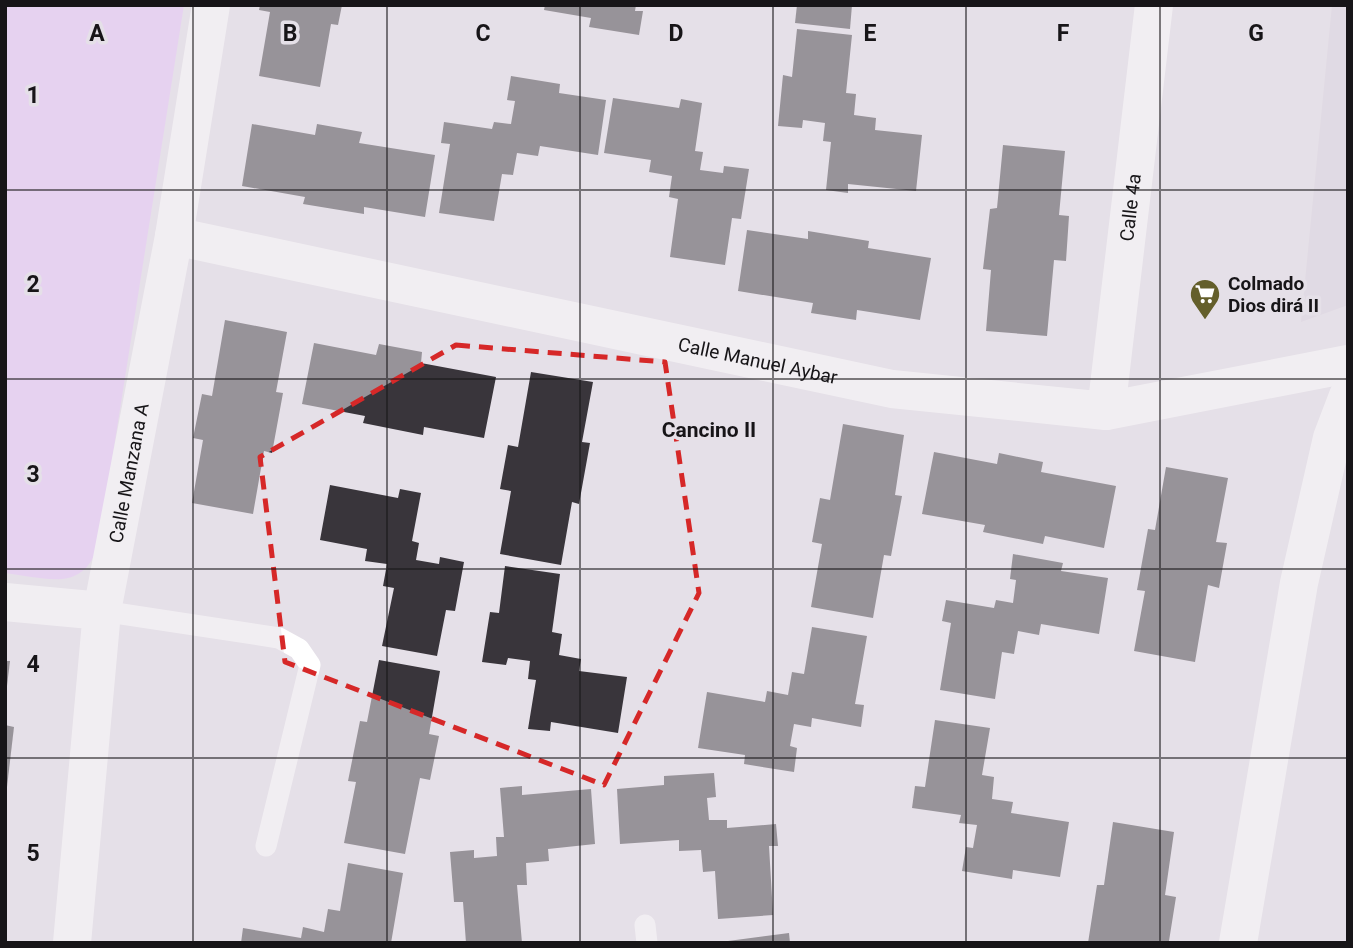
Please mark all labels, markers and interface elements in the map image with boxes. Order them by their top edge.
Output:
text: A [89,20,105,47]
text: B [283,20,297,47]
text: C [475,20,491,47]
text: D [669,20,683,47]
text: E [864,20,877,47]
text: F [1057,20,1070,47]
text: G [1248,20,1264,47]
text: 1 [26,82,40,109]
street label: Calle 4a [1115,172,1145,242]
text: 2 [26,271,40,298]
place label: Colmado Dios dirá II [1228,272,1319,317]
supermarket icon: Colmado Dios dirá II [1188,277,1222,321]
street label: Calle Manuel Aybar [676,332,840,389]
street label: Calle Manzana A [104,400,153,545]
district label: Cancino II [662,418,756,442]
text: 3 [26,461,40,488]
text: 4 [26,651,40,678]
text: 5 [26,840,40,867]

